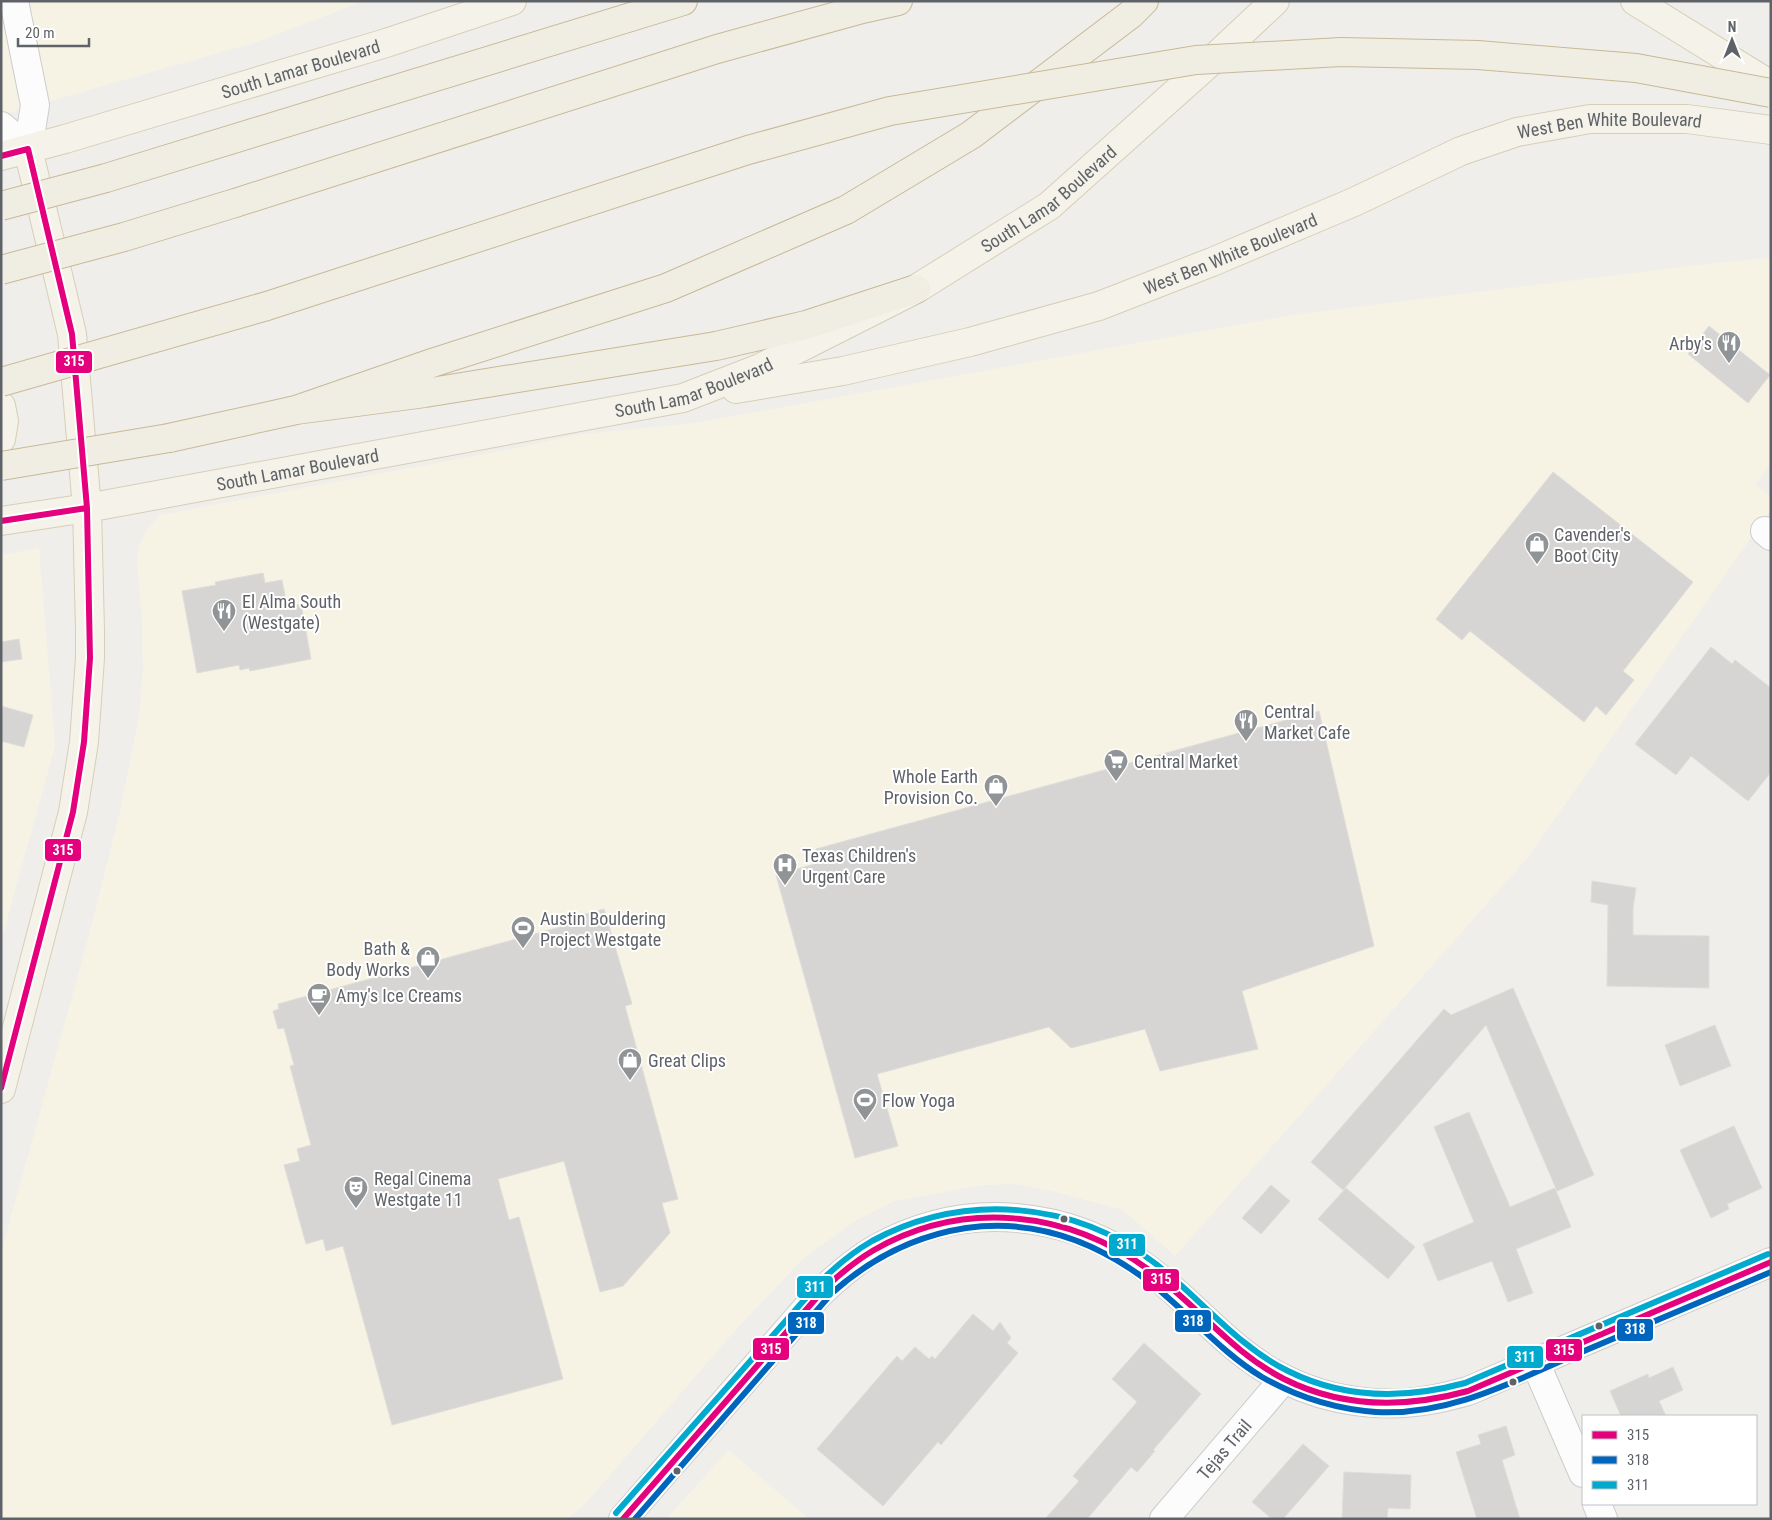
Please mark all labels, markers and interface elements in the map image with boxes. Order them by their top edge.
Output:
scale bar [18,15,89,47]
north arrow [1707,15,1757,65]
text: N [1728,19,1736,35]
text: 20 m [25,24,55,42]
street label: South Lamar Boulevard [219,35,382,102]
street label: West Ben White Boulevard [1516,109,1703,142]
street label: South Lamar Boulevard [977,141,1120,257]
street label: West Ben White Boulevard [1140,208,1320,298]
restaurant icon: Arby's [1716,330,1742,364]
place label: Arby's [1669,333,1712,354]
line badge: 315 [55,350,93,374]
text: 315 [63,353,85,369]
street label: South Lamar Boulevard [613,353,776,421]
street label: South Lamar Boulevard [215,444,380,494]
place label: Cavender's Boot City [1554,524,1631,566]
shop icon: Cavender's Boot City [1524,531,1550,565]
place label: El Alma South (Westgate) [242,591,341,634]
restaurant icon: El Alma South (Westgate) [211,598,237,632]
place label: Central Market Cafe [1264,701,1350,743]
restaurant icon: Central Market Cafe [1233,708,1259,742]
supermarket icon: Central Market [1103,748,1129,782]
place label: Central Market [1134,751,1238,772]
place label: Whole Earth Provision Co. [884,766,978,808]
shop icon: Whole Earth Provision Co. [983,773,1009,807]
line badge: 315 [44,838,82,862]
text: 315 [52,842,74,858]
place label: Texas Children's Urgent Care [802,845,916,887]
hospital icon: Texas Children's Urgent Care [772,852,798,886]
place label: Austin Bouldering Project Westgate [540,908,666,950]
sports icon: Austin Bouldering Project Westgate [510,915,536,949]
place label: Bath & Body Works [326,938,410,980]
shop icon: Bath & Body Works [415,945,441,979]
cafe icon: Amy's Ice Creams [306,982,332,1016]
place label: Amy's Ice Creams [336,985,462,1006]
shop icon: Great Clips [617,1047,643,1081]
place label: Great Clips [648,1050,726,1071]
sports icon: Flow Yoga [852,1087,878,1121]
place label: Flow Yoga [882,1090,955,1111]
place label: Regal Cinema Westgate 11 [374,1168,471,1210]
theatre icon: Regal Cinema Westgate 11 [343,1175,369,1209]
unlabelled marker [1059,1214,1069,1224]
line badge: 311 [1108,1233,1146,1257]
text: 311 [1116,1236,1138,1252]
line badge: 315 [1142,1268,1180,1292]
text: 315 [1150,1271,1172,1287]
line badge: 311 [796,1275,834,1299]
text: 311 [804,1279,826,1295]
line badge: 318 [1174,1309,1212,1333]
line badge: 318 [787,1311,825,1335]
text: 318 [1182,1313,1204,1329]
text: 318 [795,1315,817,1331]
line badge: 318 [1616,1318,1654,1342]
unlabelled marker [1594,1321,1604,1331]
text: 318 [1624,1321,1646,1337]
line badge: 315 [752,1337,790,1361]
line badge: 315 [1545,1338,1583,1362]
text: 315 [760,1341,782,1357]
text: 315 [1553,1342,1575,1358]
line badge: 311 [1506,1345,1544,1369]
text: 311 [1514,1349,1536,1365]
unlabelled marker [1508,1377,1518,1387]
street label: Tejas Trail [1192,1415,1255,1483]
legend [1582,1415,1757,1505]
text: 315 [1627,1426,1649,1444]
text: 318 [1627,1451,1649,1469]
unlabelled marker [672,1466,682,1476]
text: 311 [1627,1476,1649,1494]

